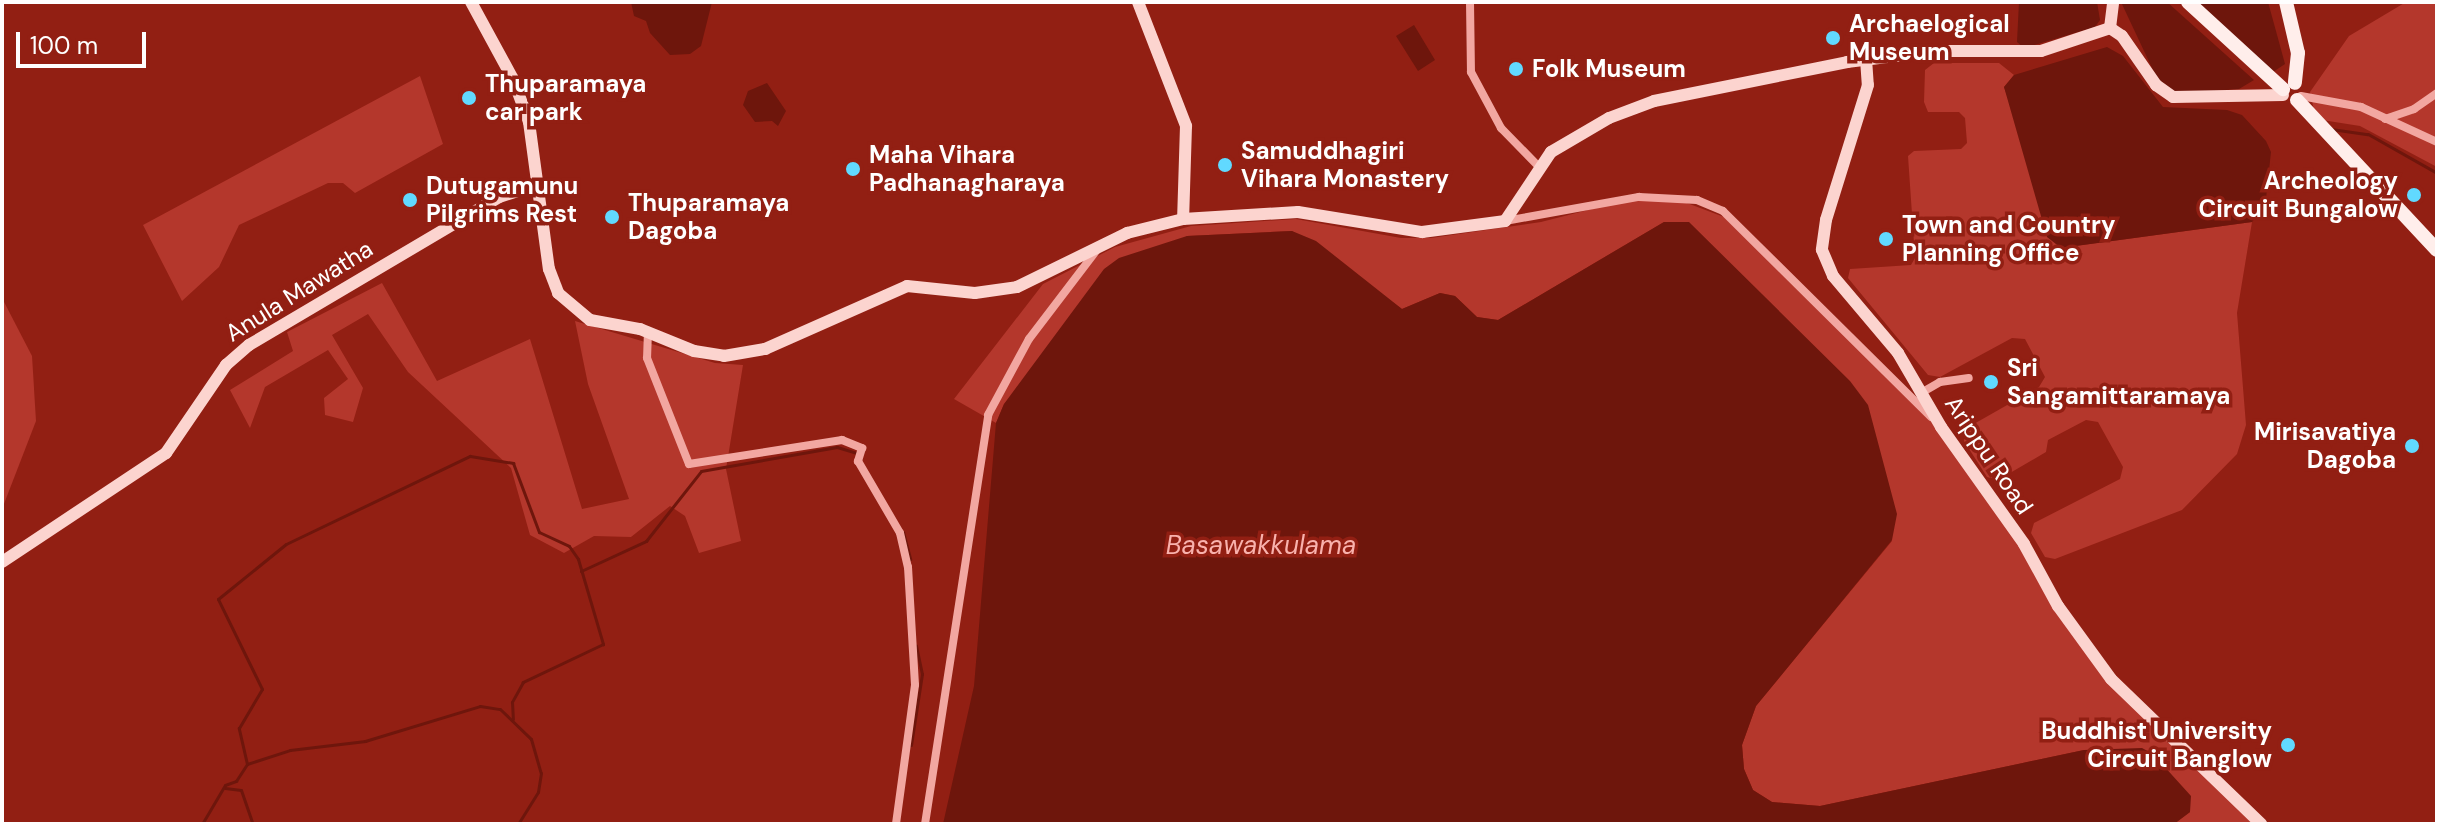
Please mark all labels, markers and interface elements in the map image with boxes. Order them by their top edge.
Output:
place label: Archaelogical Museum [1849,10,2010,66]
scale bar [20,16,150,66]
marker: Archaelogical Museum [1824,29,1842,47]
text: 100 m [30,30,98,61]
place label: Folk Museum [1532,55,1686,83]
marker: Folk Museum [1507,60,1525,78]
place label: Thuparamaya car park [485,70,646,126]
marker: Thuparamaya car park [460,89,478,107]
place label: Samuddhagiri Vihara Monastery [1241,137,1449,193]
place label: Maha Vihara Padhanagharaya [869,141,1065,197]
marker: Samuddhagiri Vihara Monastery [1216,156,1234,174]
marker: Maha Vihara Padhanagharaya [844,160,862,178]
place label: Archeology Circuit Bungalow [2199,167,2398,223]
place label: Dutugamunu Pilgrims Rest [426,172,578,228]
marker: Archeology Circuit Bungalow [2405,186,2423,204]
place label: Thuparamaya Dagoba [628,189,789,245]
marker: Dutugamunu Pilgrims Rest [401,191,419,209]
marker: Thuparamaya Dagoba [603,208,621,226]
place label: Town and Country Planning Office [1902,211,2115,267]
marker: Town and Country Planning Office [1877,230,1895,248]
street label: Anula Mawatha [220,234,378,348]
place label: Sri Sangamittaramaya [2007,354,2230,410]
marker: Sri Sangamittaramaya [1982,373,2000,391]
street label: Arippu Road [1939,390,2039,520]
place label: Mirisavatiya Dagoba [2254,418,2396,474]
marker: Mirisavatiya Dagoba [2403,437,2421,455]
water label: Basawakkulama [1166,530,1356,562]
place label: Buddhist University Circuit Banglow [2041,717,2272,773]
marker: Buddhist University Circuit Banglow [2279,736,2297,754]

